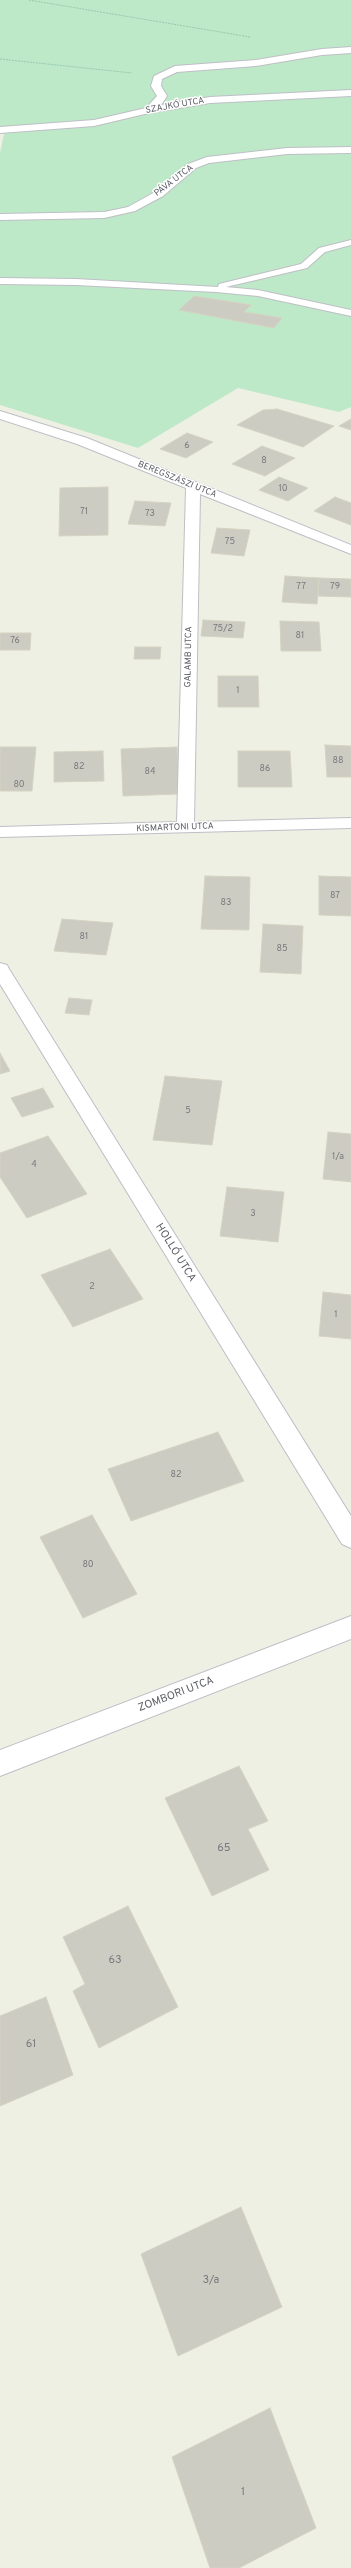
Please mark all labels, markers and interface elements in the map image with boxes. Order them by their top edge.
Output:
street label: SZAJKÓ UTCA [145,96,205,116]
street label: PÁVA UTCA [152,163,196,199]
house number: 6 [184,441,190,451]
house number: 8 [261,456,267,466]
street label: BEREGSZÁSZI UTCA [136,459,218,501]
house number: 10 [278,484,288,494]
house number: 71 [80,507,88,517]
house number: 73 [145,509,155,519]
house number: 75 [225,537,235,547]
house number: 77 [296,582,306,592]
house number: 79 [330,582,340,592]
house number: 75/2 [213,624,233,634]
street label: GALAMB UTCA [183,626,195,688]
house number: 81 [296,631,304,641]
house number: 76 [10,636,20,646]
house number: 1 [236,686,240,696]
house number: 88 [333,756,343,766]
house number: 82 [74,762,84,772]
house number: 86 [260,764,270,774]
house number: 84 [144,767,156,777]
house number: 80 [13,780,25,790]
street label: KISMARTONI UTCA [136,821,214,835]
house number: 87 [330,891,340,901]
house number: 83 [221,898,231,908]
house number: 81 [80,932,88,942]
house number: 85 [276,944,288,954]
house number: 5 [185,1106,191,1116]
house number: 1/a [332,1152,344,1162]
house number: 4 [31,1160,37,1170]
house number: 3 [250,1209,256,1219]
street label: HOLLÓ UTCA [152,1221,198,1285]
house number: 2 [89,1282,95,1292]
house number: 1 [334,1310,338,1320]
house number: 82 [171,1470,181,1480]
house number: 80 [82,1560,94,1570]
street label: ZOMBORI UTCA [136,1674,216,1716]
house number: 65 [217,1842,231,1856]
house number: 63 [108,1954,122,1968]
house number: 61 [26,2038,36,2052]
house number: 3/a [203,2274,219,2288]
house number: 1 [241,2486,245,2500]

